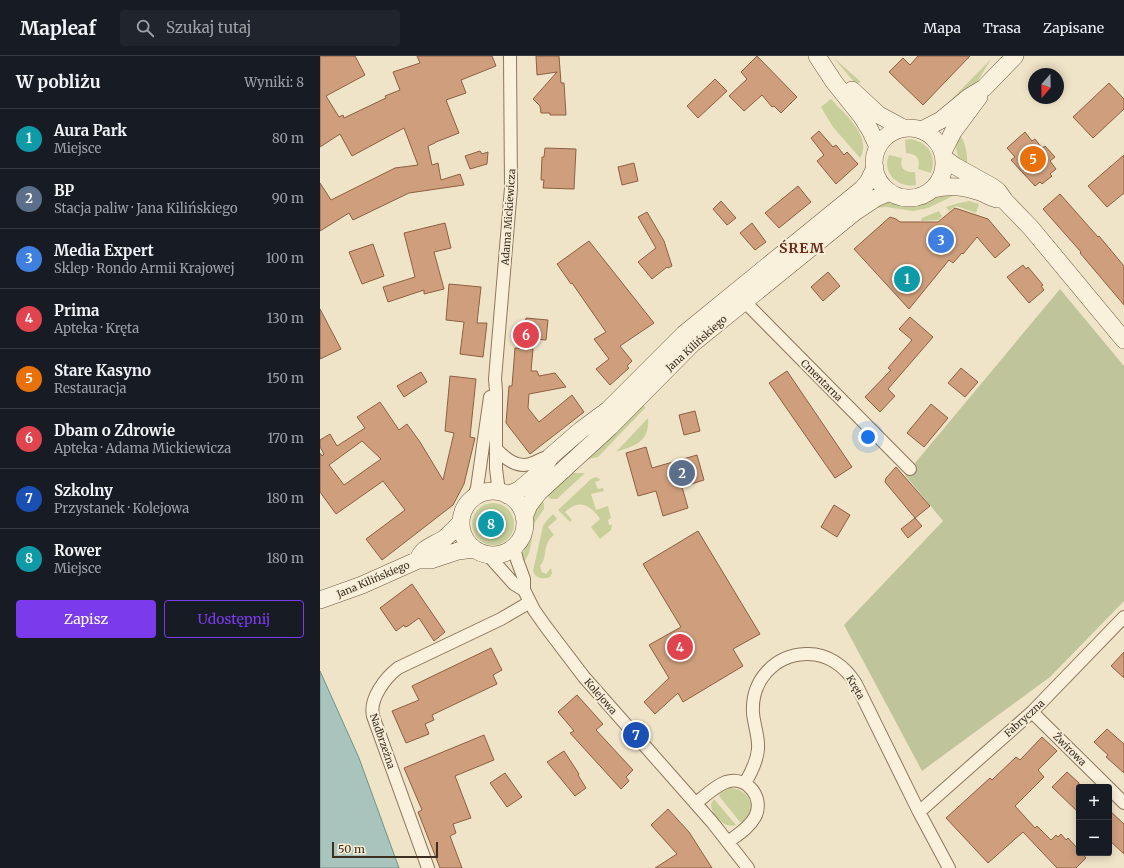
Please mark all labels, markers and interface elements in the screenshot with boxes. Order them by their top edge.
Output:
search box [120,10,400,46]
text: Mapleaf [20,16,96,40]
icon: search [134,17,156,39]
text: Szukaj tutaj [166,18,251,37]
text: Mapa [924,19,961,37]
text: Trasa [983,19,1021,37]
text: Zapisane [1043,19,1104,37]
north arrow [1028,68,1064,104]
text: W pobliżu [16,71,101,93]
text: Wyniki: 8 [244,74,304,91]
text: Aura Park [54,121,127,140]
text: 1 [26,130,32,147]
text: 80 m [272,130,304,147]
text: Miejsce [54,140,101,157]
pin: 5 [1020,144,1046,174]
street label: Adama Mickiewicza [499,168,518,267]
text: BP [54,181,74,200]
text: 2 [25,190,33,207]
text: 90 m [272,190,304,207]
text: Stacja paliw · Jana Kilińskiego [54,200,237,217]
pin: 3 [928,225,954,255]
district label: ŚREM [779,239,825,257]
text: Media Expert [54,241,154,260]
text: 3 [25,250,33,267]
text: 100 m [266,250,304,267]
text: Sklep · Rondo Armii Krajowej [54,260,235,277]
pin: 1 [894,264,920,294]
text: Prima [54,301,99,320]
text: 4 [25,310,33,327]
text: 130 m [267,310,304,327]
street label: Jana Kilińskiego [662,312,730,375]
text: Apteka · Kręta [54,320,139,337]
pin: 6 [513,320,539,350]
street label: Cmentarna [798,357,846,404]
text: Stare Kasyno [54,361,151,380]
text: 5 [25,370,33,387]
text: 150 m [267,370,304,387]
text: Restauracja [54,380,126,397]
text: Dbam o Zdrowie [54,421,175,440]
your location [858,427,878,447]
text: 6 [25,430,33,447]
text: 170 m [267,430,304,447]
text: Apteka · Adama Mickiewicza [54,440,231,457]
pin: 2 [669,458,695,488]
text: Szkolny [54,481,113,500]
text: 7 [25,490,33,507]
text: 180 m [266,490,304,507]
text: Przystanek · Kolejowa [54,500,189,517]
pin: 8 [478,509,504,539]
text: Rower [54,541,102,560]
text: 8 [25,550,33,567]
text: 180 m [266,550,304,567]
street label: Jana Kilińskiego [334,558,412,601]
text: Miejsce [54,560,101,577]
button: Zapisz [16,600,156,638]
button: Udostępnij [164,600,304,638]
pin: 4 [667,632,693,662]
street label: Kręta [843,673,868,702]
street label: Kolejowa [581,676,620,718]
street label: Fabryczna [1001,696,1048,740]
street label: Nadbrzeżna [367,712,398,771]
pin: 7 [623,720,649,750]
street label: Żwirowa [1050,729,1090,769]
map controls [1076,784,1112,856]
button: + [1076,784,1112,820]
button: − [1076,820,1112,856]
scale bar [332,840,438,859]
text: 50 m [338,842,365,856]

